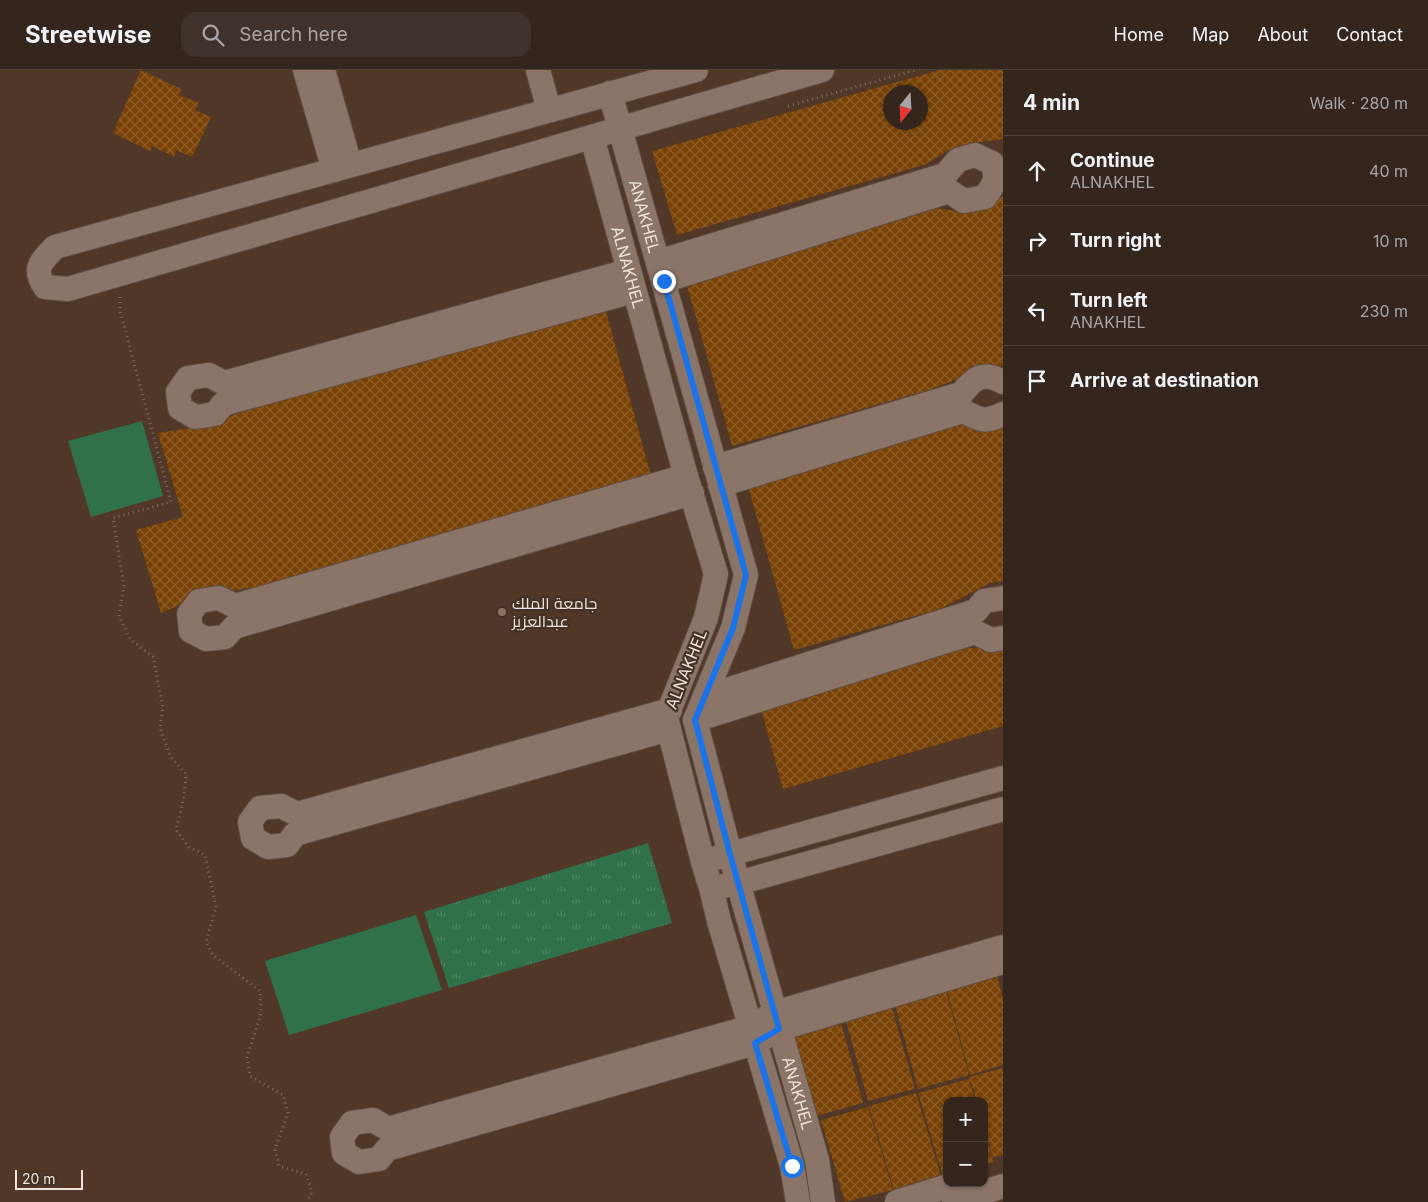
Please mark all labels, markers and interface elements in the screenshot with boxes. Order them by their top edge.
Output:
search box [181,12,531,57]
text: Streetwise [25,20,151,49]
icon: search [199,21,227,49]
text: Search here [239,23,348,46]
text: Home [1114,24,1164,45]
text: Map [1192,24,1229,45]
text: About [1257,24,1308,45]
text: Contact [1336,24,1403,45]
north arrow [883,85,928,130]
text: 4 min [1023,90,1080,115]
text: Walk · 280 m [1310,93,1408,113]
text: Continue [1070,149,1155,172]
icon: ahead [1023,157,1051,185]
text: 40 m [1369,161,1408,181]
text: ALNAKHEL [1070,172,1154,192]
street label: ANAKHEL [625,177,665,255]
street label: ALNAKHEL [607,224,649,310]
icon: right [1023,227,1051,255]
text: Turn right [1070,229,1161,252]
text: 10 m [1373,231,1408,251]
route end [653,270,676,293]
text: Turn left [1070,289,1148,312]
icon: left [1023,297,1051,325]
text: 230 m [1360,301,1408,321]
text: ANAKHEL [1070,312,1145,332]
icon: arrive [1023,367,1051,395]
text: Arrive at destination [1070,369,1259,392]
place label: جامعة الملك عبدالعزيز [511,593,597,631]
marker: جامعة الملك عبدالعزيز [496,606,508,618]
street label: ALNAKHEL [661,626,711,712]
street label: ANAKHEL [778,1054,818,1132]
map controls [943,1097,988,1187]
button: + [943,1097,988,1142]
button: − [943,1142,988,1187]
route start [781,1155,804,1178]
scale bar [15,1167,82,1190]
text: 20 m [22,1170,56,1187]

